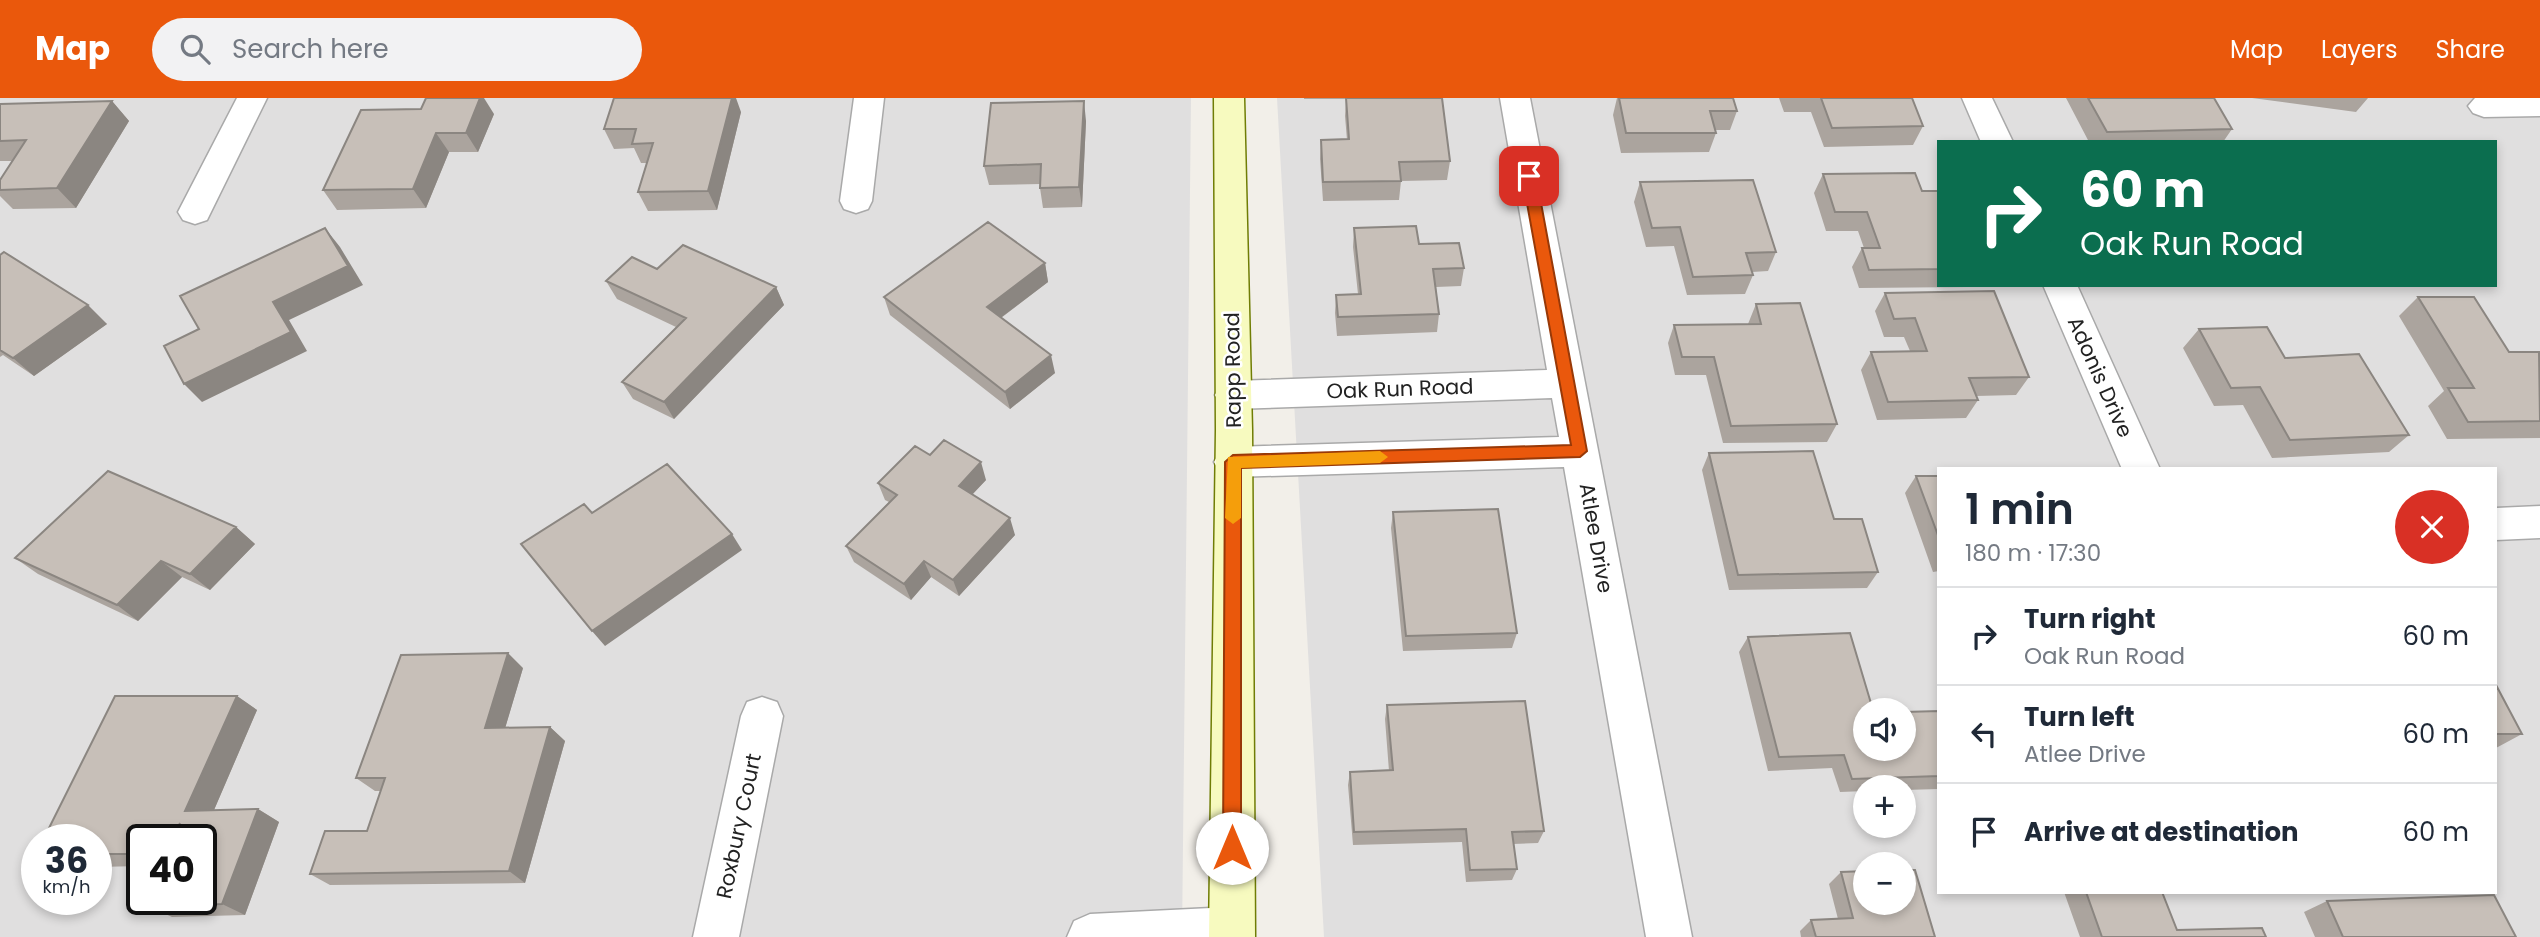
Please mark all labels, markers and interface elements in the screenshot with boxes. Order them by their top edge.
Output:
search box [152,18,642,81]
text: Map [35,25,110,72]
icon: search [176,30,214,68]
text: Search here [232,31,389,67]
text: Map [2230,33,2283,66]
text: Layers [2321,33,2397,66]
text: Share [2435,33,2505,66]
pin [1499,146,1559,206]
text: 60 m [2080,156,2205,224]
icon: arrive [1510,157,1548,195]
icon: right [1965,168,2056,259]
text: Oak Run Road [2080,221,2304,266]
street label: Rapp Road [1217,312,1248,428]
street label: Adonis Drive [2061,312,2140,442]
street label: Oak Run Road [1326,371,1474,406]
text: 1 min [1965,480,2074,539]
street label: Atlee Drive [1573,481,1620,595]
button: close [2395,490,2469,564]
text: 180 m · 17:30 [1965,537,2101,569]
text: Turn right [2024,601,2156,637]
icon: right [1965,617,2003,655]
text: 60 m [2402,618,2469,654]
text: Oak Run Road [2024,640,2185,672]
map controls [1853,698,1916,915]
button: sound [1853,698,1916,761]
text: Turn left [2024,699,2135,735]
icon: left [1965,715,2003,753]
text: 60 m [2402,716,2469,752]
text: Atlee Drive [2024,738,2146,770]
street label: Roxbury Court [709,751,768,901]
button: + [1853,775,1916,838]
position arrow [1195,811,1269,885]
icon: arrive [1965,813,2003,851]
text: Arrive at destination [2024,814,2299,850]
text: 60 m [2402,814,2469,850]
speed limit sign: 40 [126,824,217,915]
text: 36 [45,836,88,885]
button: − [1853,852,1916,915]
text: km/h [43,874,90,899]

